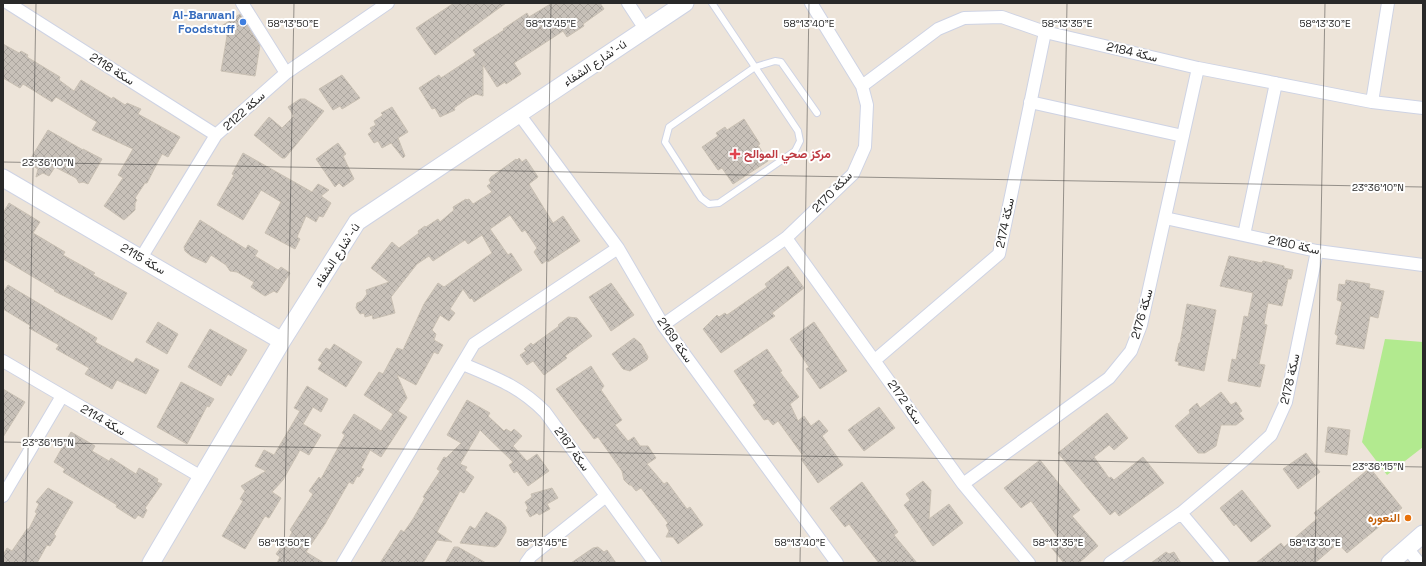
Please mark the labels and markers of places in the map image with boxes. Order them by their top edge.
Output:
place label: Al-Barwani Foodstuff [172,7,235,37]
marker: Al-Barwani Foodstuff [238,17,248,27]
place label: مركز صحي الموالح [744,146,831,164]
marker: مركز صحي الموالح [729,148,741,160]
place label: النعوره [1368,510,1400,526]
marker: النعوره [1403,513,1413,523]

